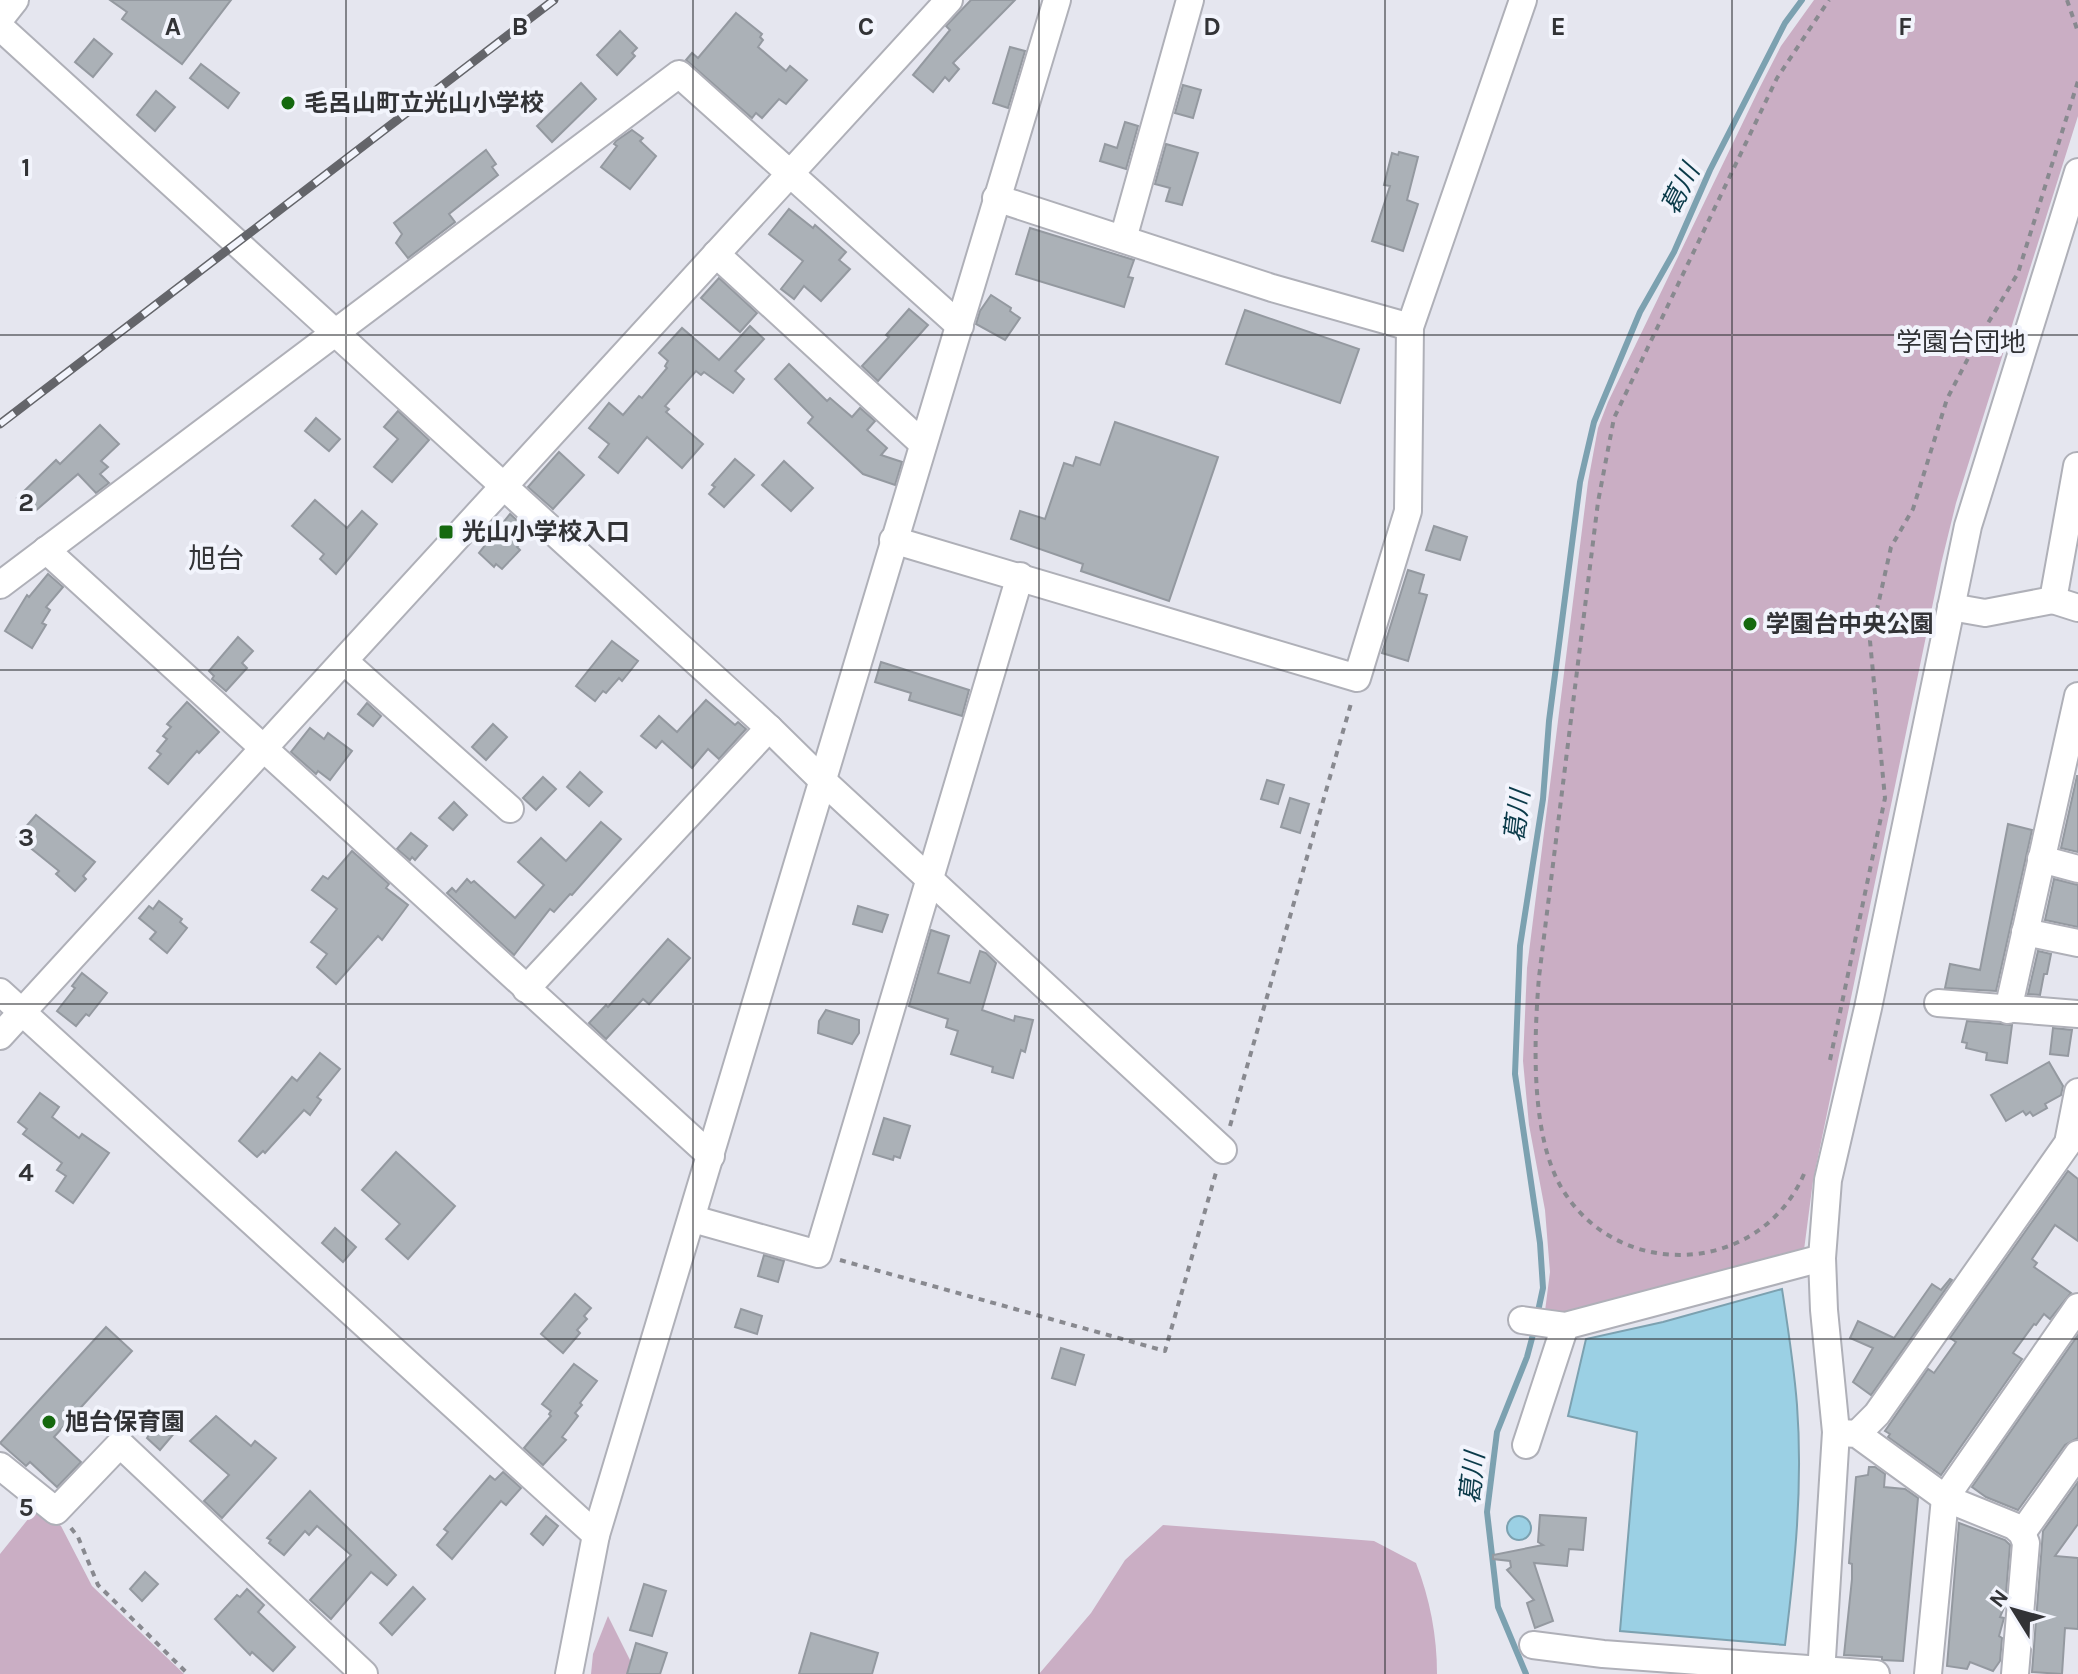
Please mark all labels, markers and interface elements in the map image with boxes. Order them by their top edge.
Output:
text: A [165,11,181,42]
text: B [512,11,528,42]
text: C [858,11,874,42]
text: D [1203,11,1221,42]
text: E [1550,11,1566,42]
text: F [1898,11,1912,42]
place label: 毛呂山町立光山小学校 [304,89,544,117]
marker: 毛呂山町立光山小学校 [279,94,297,112]
text: 1 [21,152,31,183]
water label: 葛川 [1655,156,1707,219]
district label: 学園台団地 [1896,327,2026,358]
text: 2 [18,487,34,518]
place label: 光山小学校入口 [462,518,630,546]
marker: 光山小学校入口 [437,523,455,541]
district label: 旭台 [188,542,244,575]
place label: 学園台中央公園 [1766,610,1934,638]
marker: 学園台中央公園 [1741,615,1759,633]
water label: 葛川 [1499,785,1536,844]
text: 3 [18,822,34,853]
text: 4 [18,1157,34,1188]
place label: 旭台保育園 [65,1408,185,1436]
marker: 旭台保育園 [40,1413,58,1431]
water label: 葛川 [1454,1448,1491,1506]
text: 5 [18,1492,34,1523]
north arrow [1974,1570,2054,1650]
text: N [1984,1584,2014,1613]

